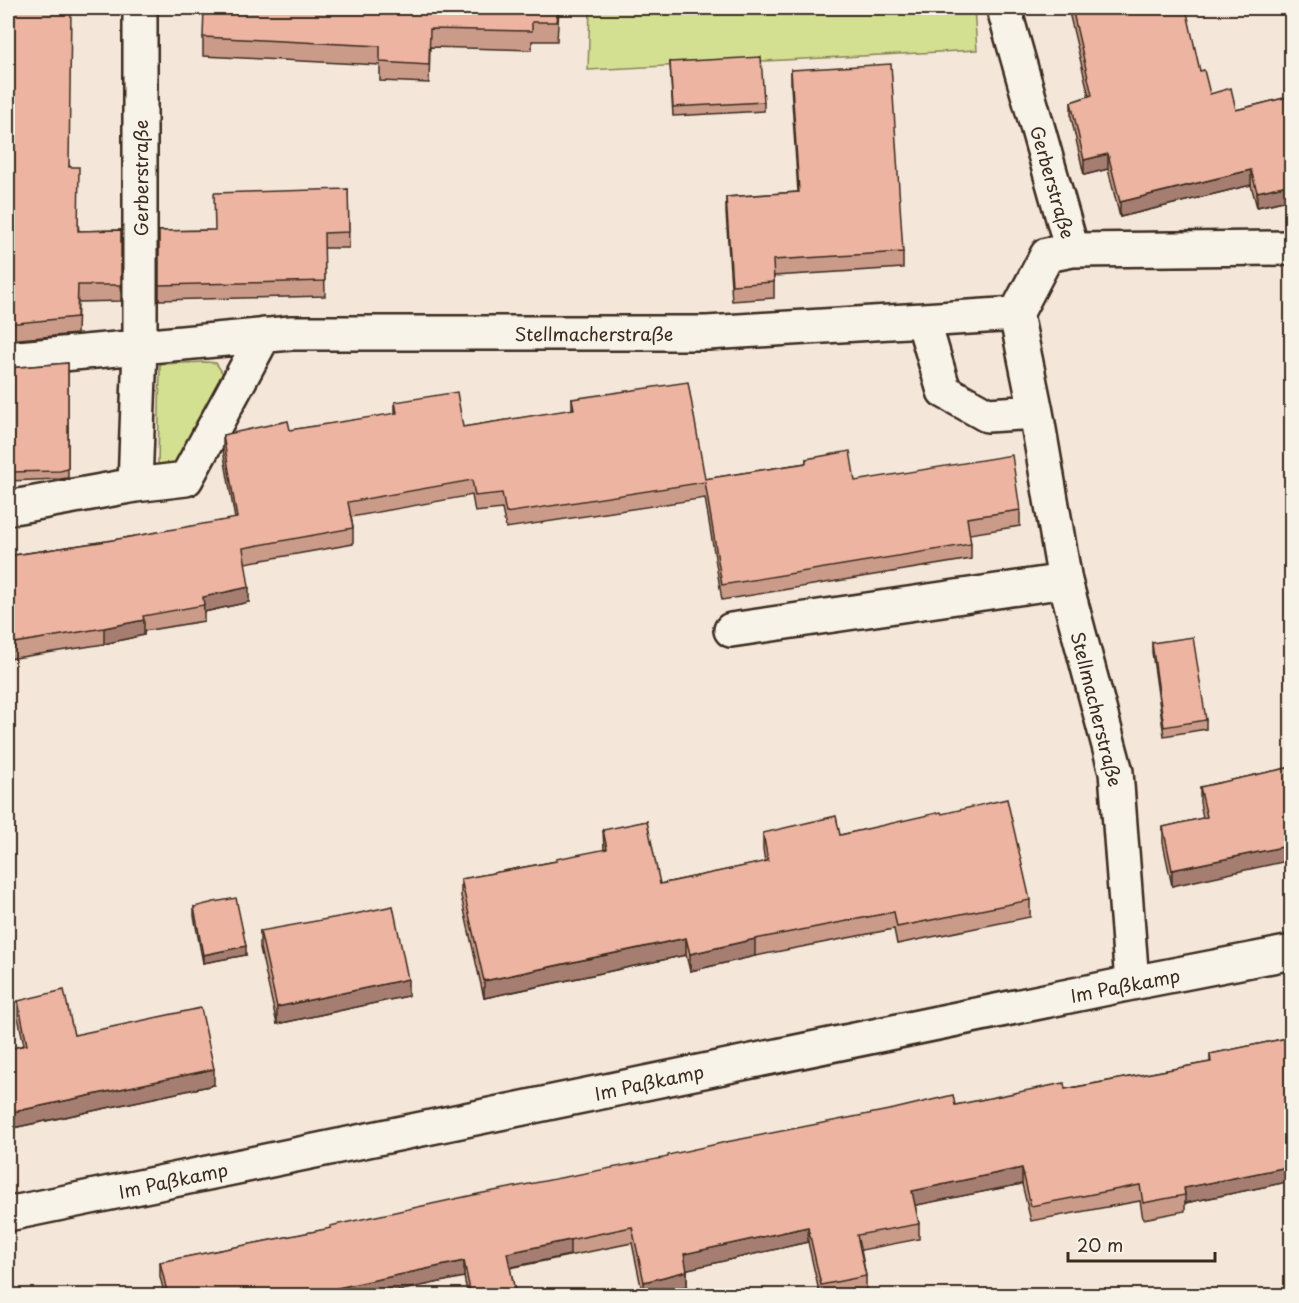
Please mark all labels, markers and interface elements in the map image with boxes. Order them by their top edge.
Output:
street label: Gerberstraße [127,120,154,236]
street label: Gerberstraße [1024,122,1082,242]
street label: Stellmacherstraße [515,320,673,347]
street label: Stellmacherstraße [1065,629,1129,789]
street label: Im Paßkamp [1068,961,1182,1009]
street label: Im Paßkamp [592,1057,706,1107]
street label: Im Paßkamp [116,1155,230,1205]
scale bar [1068,1225,1215,1263]
text: 20 m [1077,1231,1123,1258]

